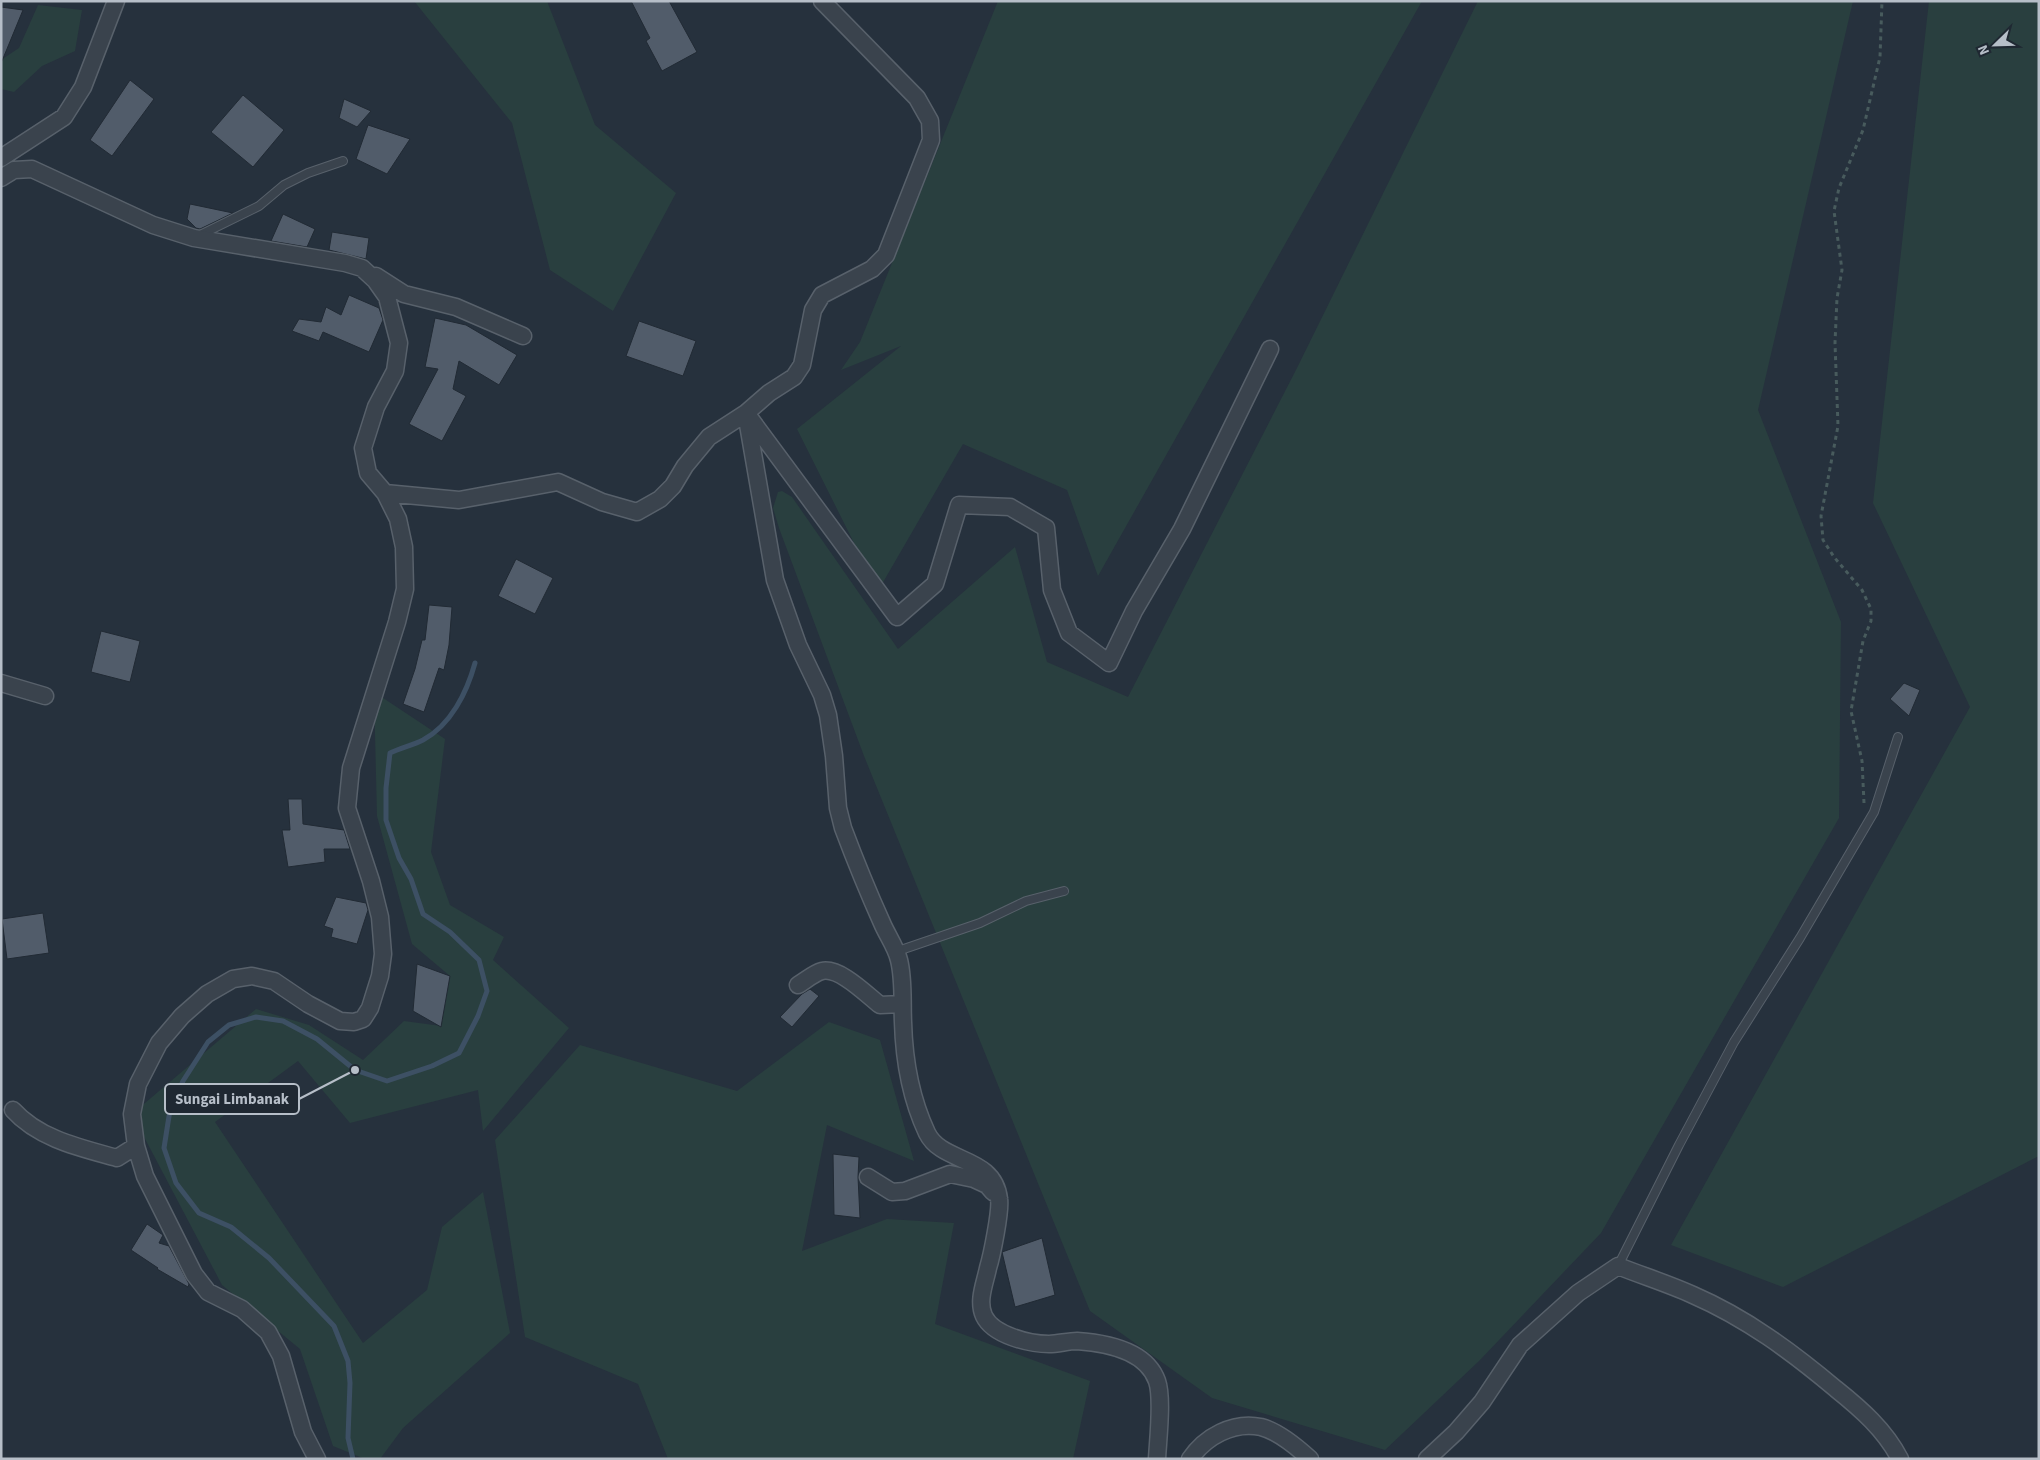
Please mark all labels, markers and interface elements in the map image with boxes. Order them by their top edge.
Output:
north arrow [1970,20,2020,70]
text: N [1973,41,1995,58]
callout: Sungai Limbanak [165,1084,299,1114]
text: Sungai Limbanak [175,1089,290,1110]

